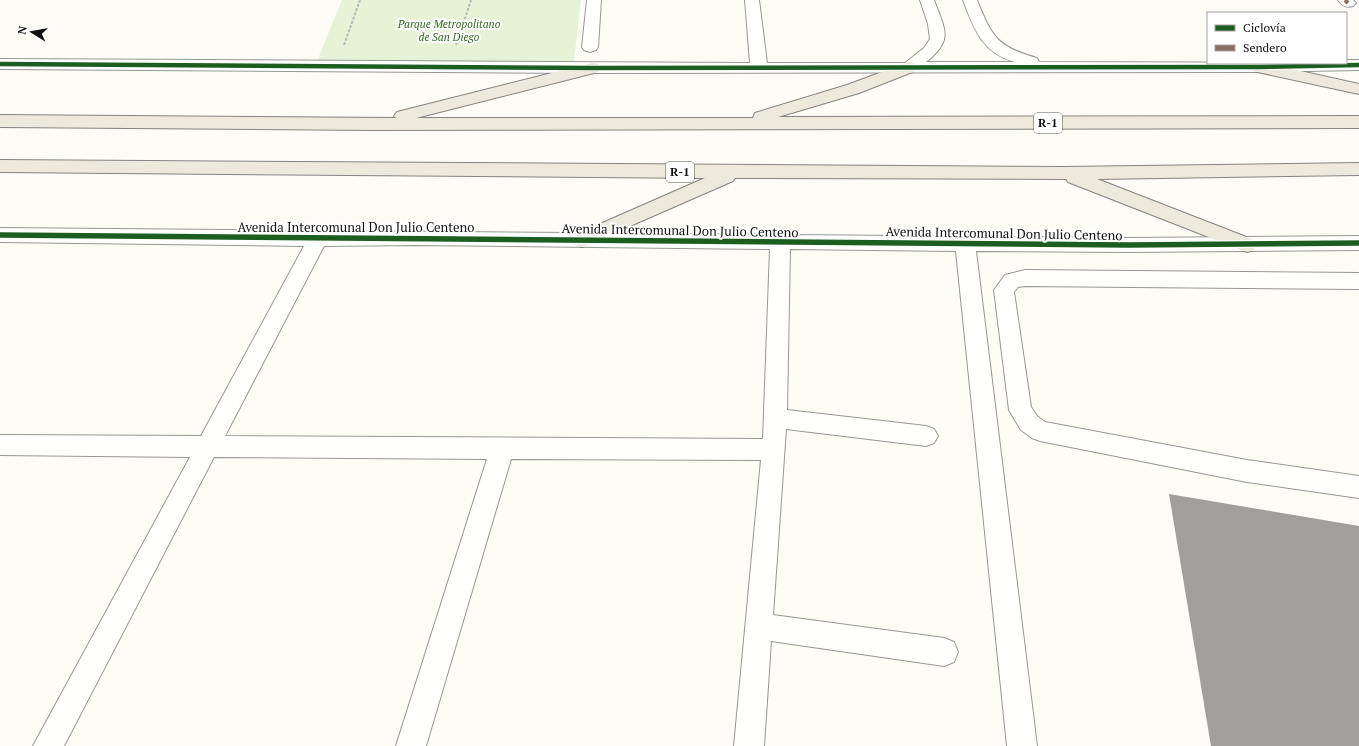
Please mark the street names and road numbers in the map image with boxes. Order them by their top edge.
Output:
road number: R-1 [1034,113,1062,133]
road number: R-1 [666,162,694,182]
street label: Avenida Intercomunal Don Julio Centeno [237,218,475,236]
street label: Avenida Intercomunal Don Julio Centeno [561,219,799,241]
street label: Avenida Intercomunal Don Julio Centeno [885,222,1123,244]

